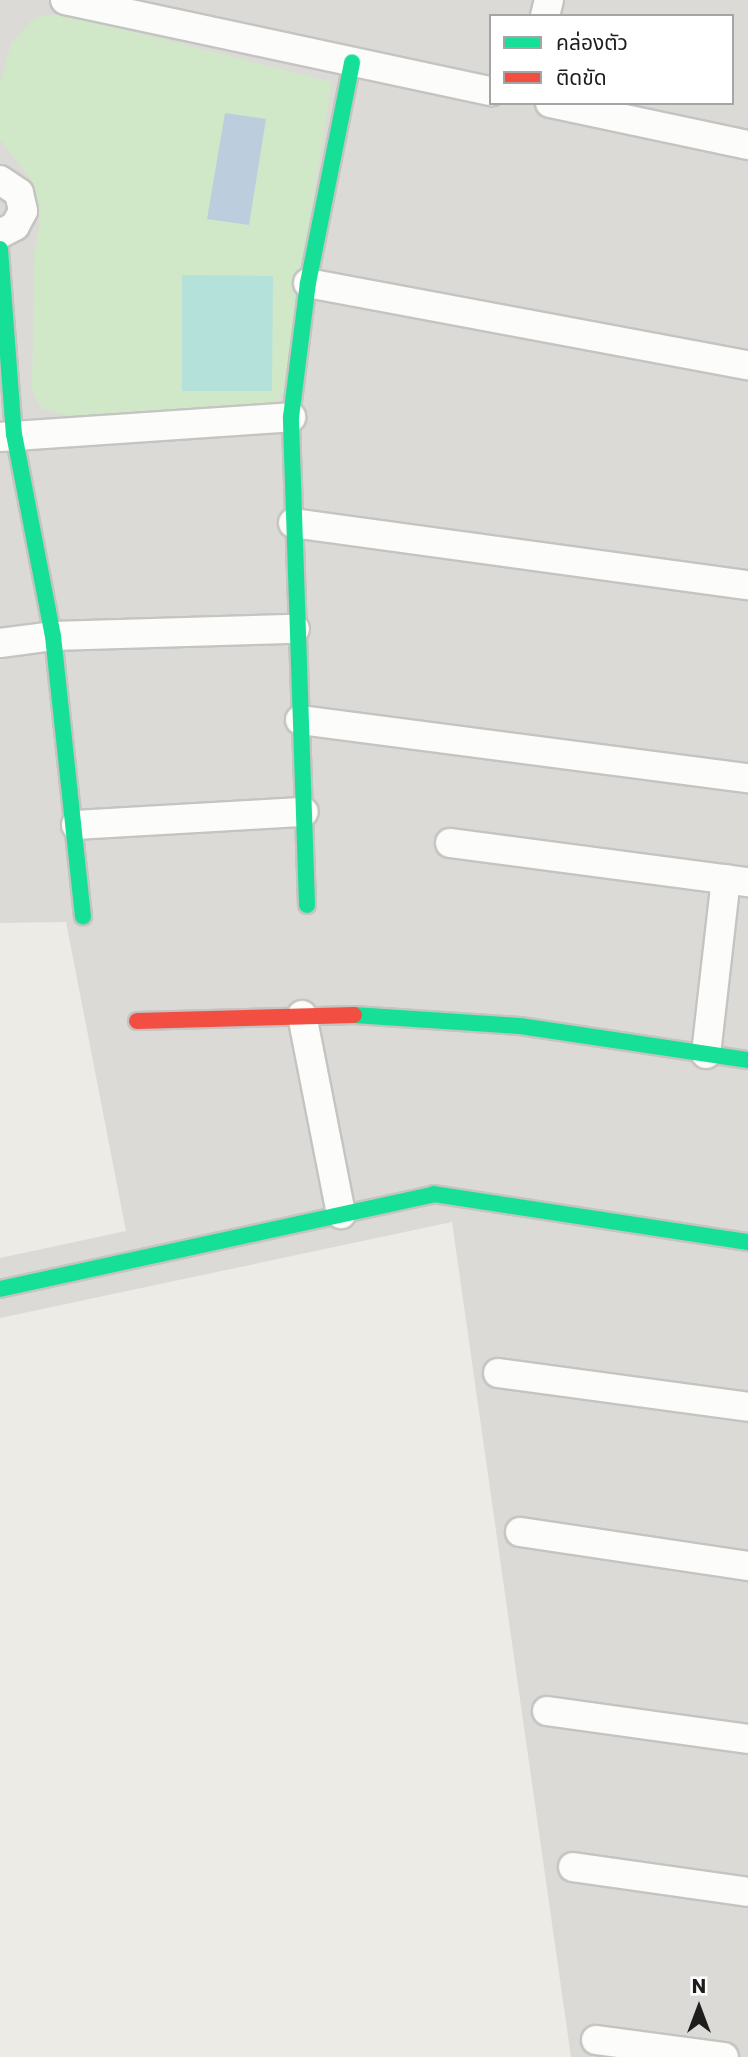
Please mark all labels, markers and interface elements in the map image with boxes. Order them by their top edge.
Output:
legend [489,14,734,105]
text: คล่องตัว [556,28,628,57]
text: ติดขัด [556,63,607,92]
north arrow [664,1973,734,2043]
text: N [692,1973,706,2000]

